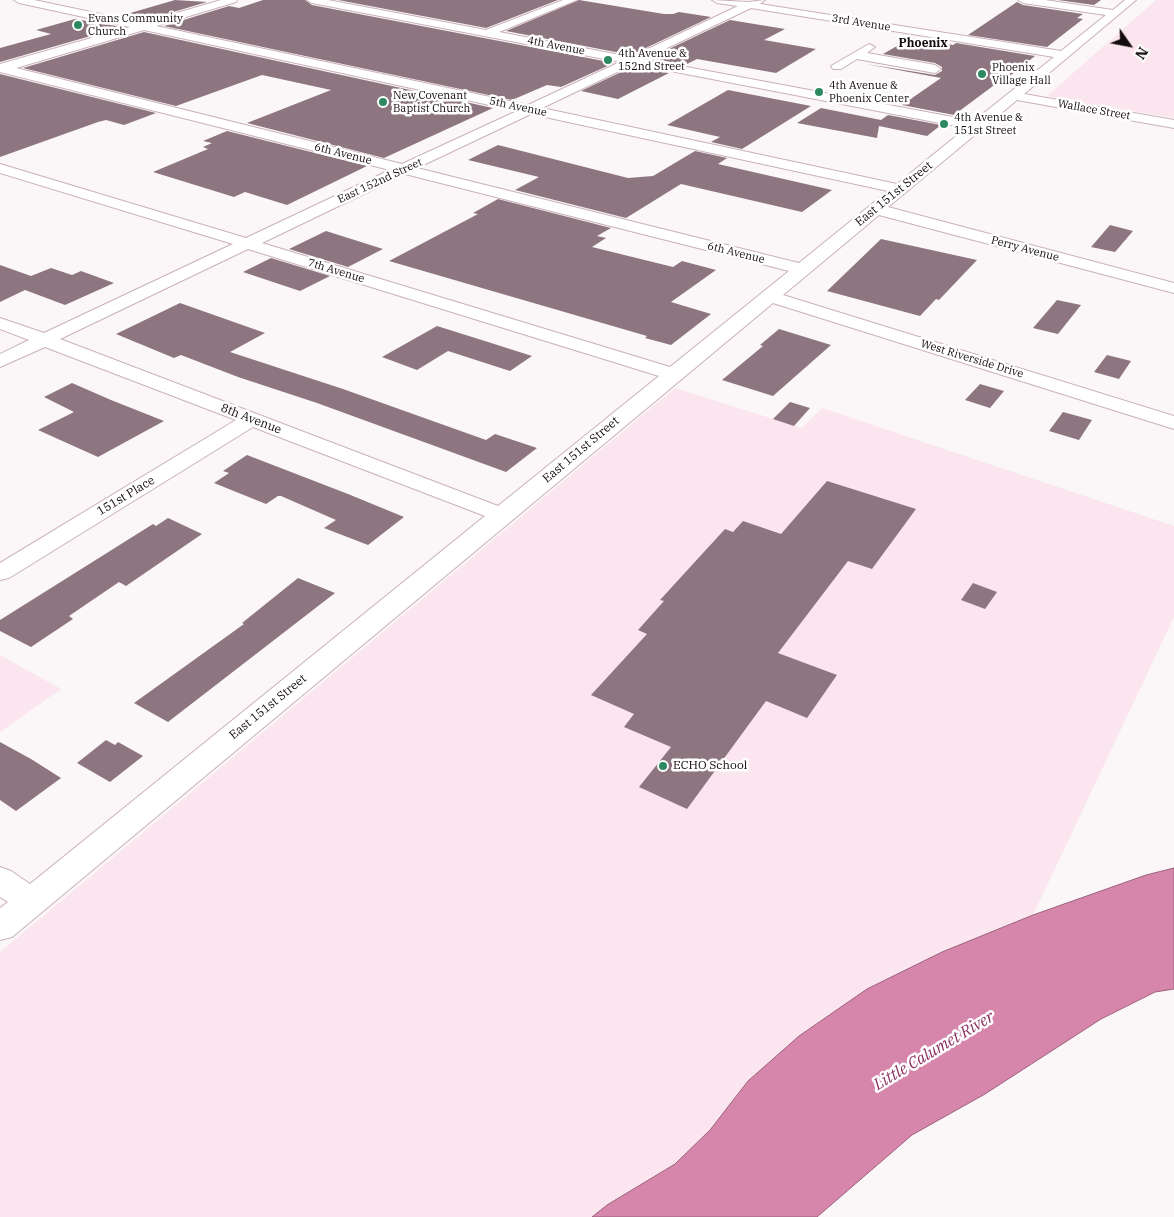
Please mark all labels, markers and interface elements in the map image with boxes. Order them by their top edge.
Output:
place label: Evans Community Church [88,12,183,38]
street label: 3rd Avenue [831,12,891,34]
marker: Evans Community Church [72,19,84,31]
north arrow [1104,20,1154,70]
street label: 4th Avenue [526,34,586,58]
district label: Phoenix [899,37,947,51]
text: N [1131,44,1152,63]
place label: 4th Avenue & 152nd Street [618,47,687,73]
marker: 4th Avenue & 152nd Street [602,54,614,66]
place label: Phoenix Village Hall [992,61,1051,87]
marker: Phoenix Village Hall [976,68,988,80]
place label: 4th Avenue & Phoenix Center [829,79,909,105]
marker: 4th Avenue & Phoenix Center [813,86,825,98]
place label: New Covenant Baptist Church [393,89,470,115]
street label: 5th Avenue [488,94,548,120]
marker: New Covenant Baptist Church [377,96,389,108]
street label: Wallace Street [1057,97,1131,123]
place label: 4th Avenue & 151st Street [954,111,1023,137]
marker: 4th Avenue & 151st Street [938,118,950,130]
street label: 6th Avenue [313,141,373,167]
street label: East 152nd Street [336,156,424,206]
street label: East 151st Street [853,158,935,230]
street label: Perry Avenue [990,234,1060,264]
street label: 6th Avenue [706,240,766,266]
street label: 7th Avenue [306,256,366,286]
street label: West Riverside Drive [919,337,1025,381]
street label: 8th Avenue [219,401,283,437]
street label: East 151st Street [540,414,622,486]
street label: 151st Place [95,473,157,519]
street label: East 151st Street [227,671,309,743]
place label: ECHO School [673,759,747,773]
marker: ECHO School [657,760,669,772]
water label: Little Calumet River [870,1007,998,1095]

